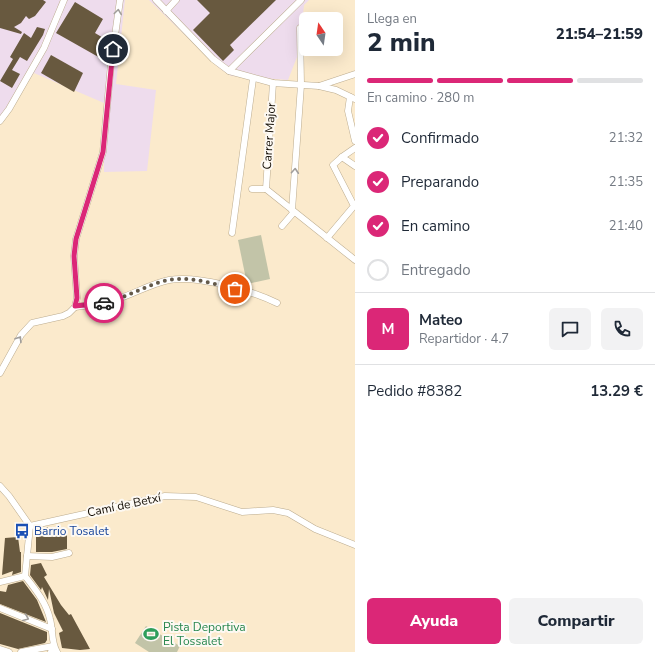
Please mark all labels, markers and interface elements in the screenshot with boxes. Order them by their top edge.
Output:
one-way arrow [113,9,122,16]
text: Llega en [367,10,417,28]
north arrow [299,12,343,56]
map controls [299,12,343,56]
text: 21:54–21:59 [556,24,643,44]
text: 2 min [367,25,435,60]
pin [96,32,130,66]
icon: home [102,38,124,60]
text: En camino · 280 m [367,89,474,107]
street label: Carrer Major [259,101,279,170]
icon: check [367,127,389,149]
text: Confirmado [401,128,479,148]
text: 21:32 [609,129,643,147]
one-way arrow [291,168,300,174]
icon: check [367,171,389,193]
text: Preparando [401,172,479,192]
text: 21:35 [609,173,643,191]
icon: check [367,215,389,237]
text: En camino [401,216,470,236]
text: 21:40 [609,217,643,235]
text: Entregado [401,260,471,280]
pin [218,272,252,306]
icon: bag [224,278,246,300]
courier [84,283,124,323]
icon: car [93,292,115,314]
button: chat [549,308,591,350]
button: phone [601,308,643,350]
text: Mateo [419,310,463,330]
text: M [381,319,395,339]
text: Repartidor · 4.7 [419,330,509,348]
one-way arrow [14,336,21,343]
text: Pedido #8382 [367,381,462,401]
text: 13.29 € [590,381,643,401]
street label: Camí de Betxí [86,489,163,521]
bus stop icon: Barrio Tosalet [13,522,31,540]
place label: Barrio Tosalet [34,523,110,539]
button: Ayuda [367,598,501,644]
button: Compartir [509,598,643,644]
one-way arrow [22,614,29,622]
place label: Pista Deportiva El Tossalet [163,619,246,649]
sports icon: Pista Deportiva El Tossalet [142,625,160,643]

